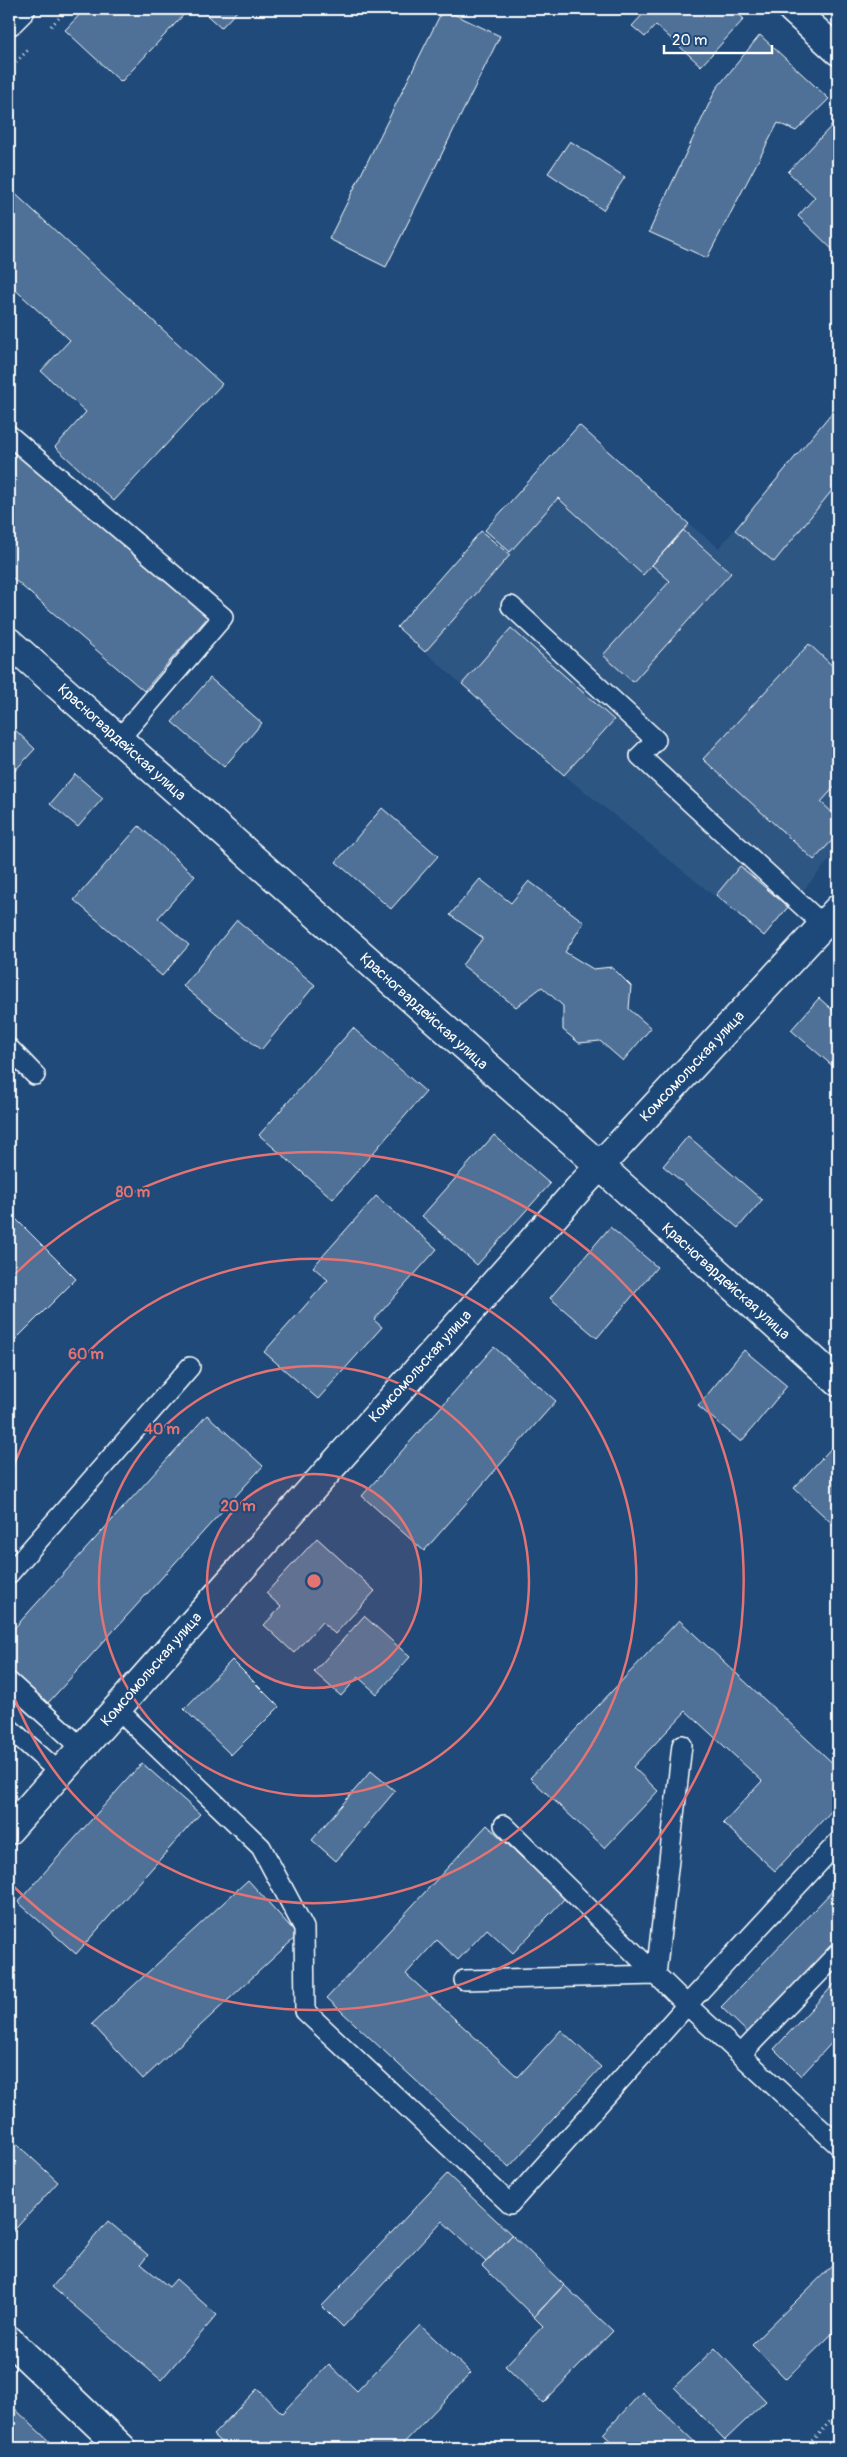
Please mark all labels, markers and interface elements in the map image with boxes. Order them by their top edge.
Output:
scale bar [664,22,772,54]
text: 20 m [672,31,707,50]
street label: Красногвардейская улица [54,680,190,805]
street label: Красногвардейская улица [356,949,492,1074]
street label: Комсомольская улица [636,1007,749,1126]
text: 80 m [116,1183,150,1202]
street label: Красногвардейская улица [658,1219,794,1344]
street label: Комсомольская улица [365,1306,476,1427]
text: 60 m [68,1345,104,1364]
text: 40 m [144,1420,180,1439]
text: 20 m [220,1497,256,1516]
centre of rings [305,1572,323,1590]
street label: Комсомольская улица [97,1608,206,1730]

